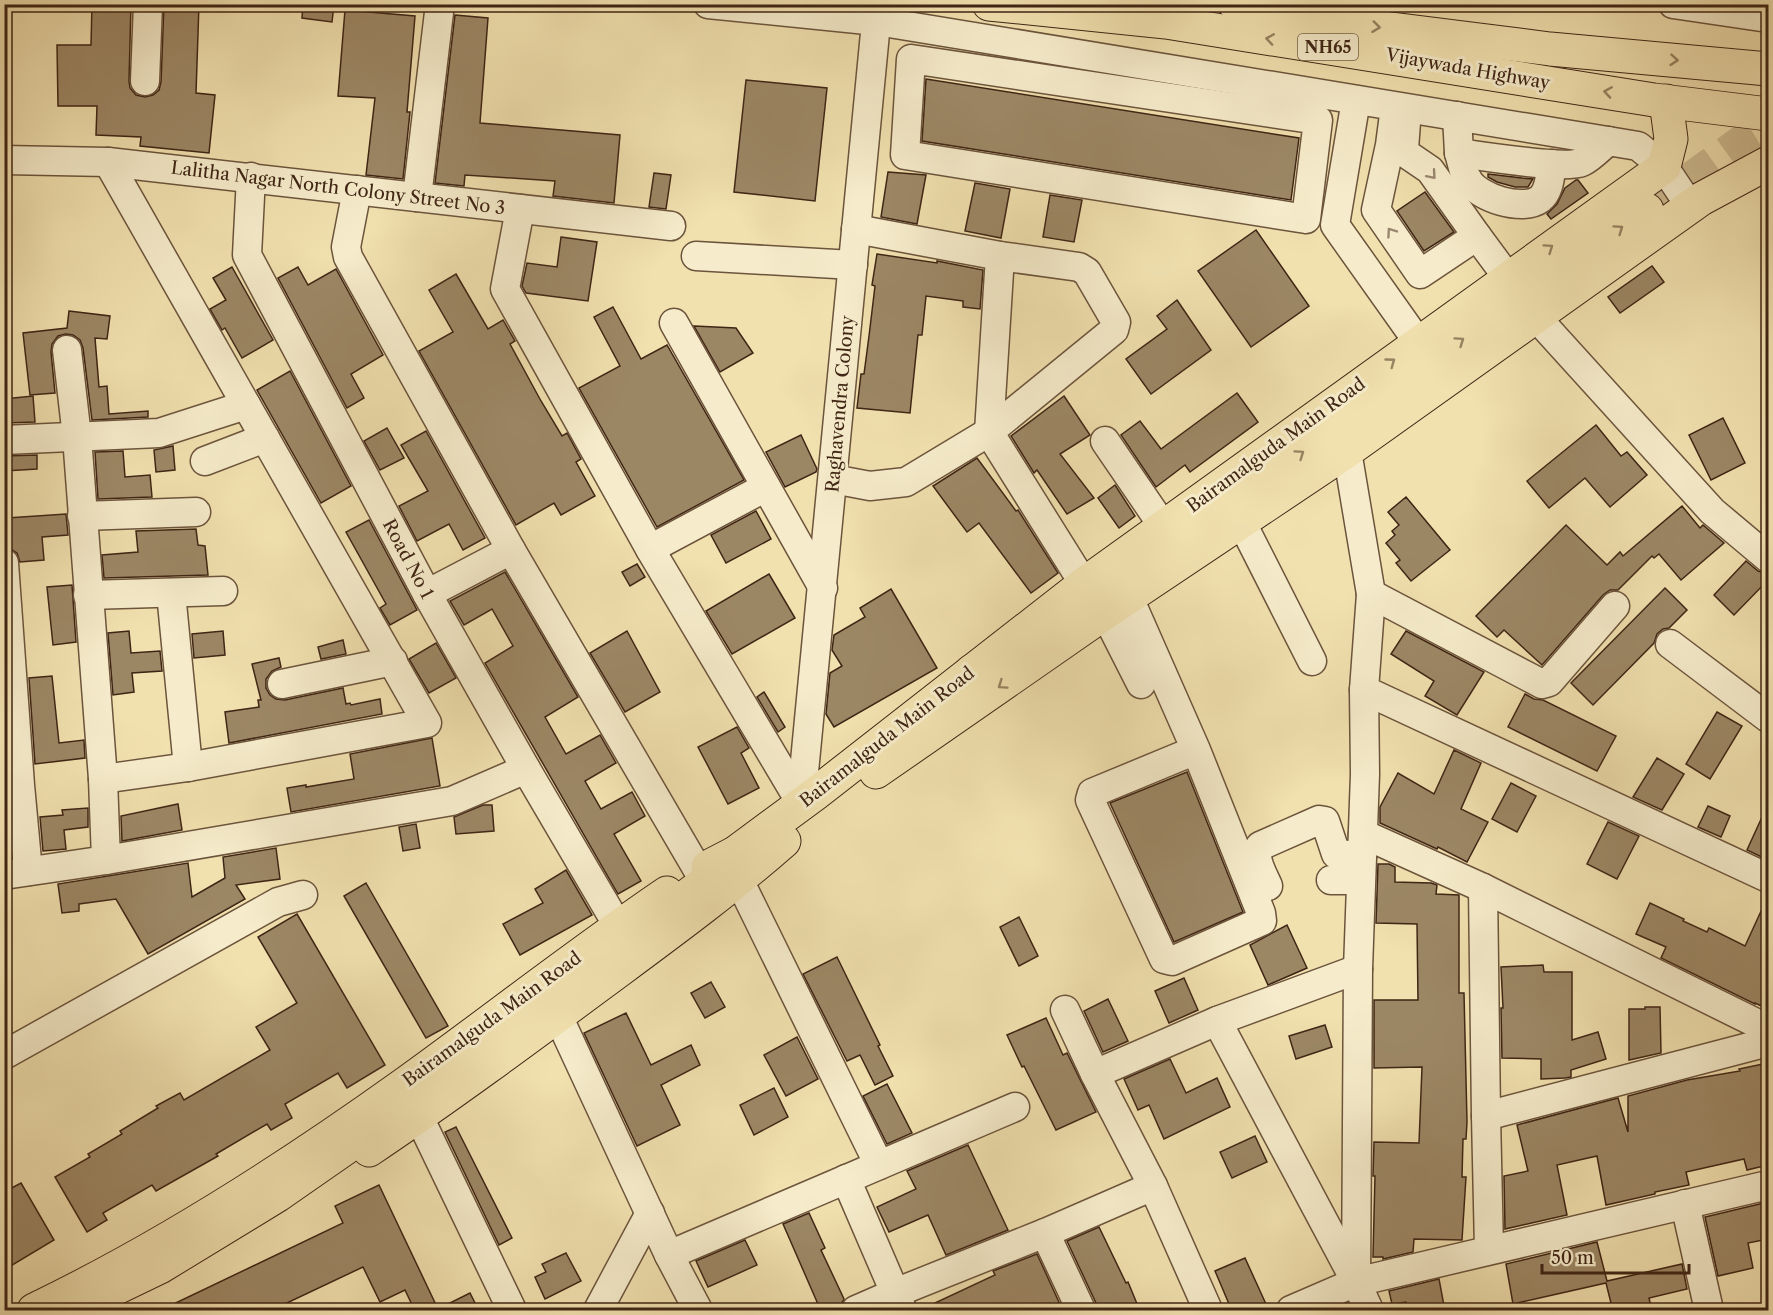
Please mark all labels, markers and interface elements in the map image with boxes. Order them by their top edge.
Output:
one-way arrow [1371,20,1380,33]
one-way arrow [1265,33,1275,46]
road number: NH65 [1298,34,1358,60]
street label: Vijaywada Highway [1383,44,1553,94]
one-way arrow [1669,53,1678,66]
one-way arrow [1603,87,1612,99]
street label: Lalitha Nagar North Colony Street No 3 [170,157,506,219]
one-way arrow [1425,168,1436,179]
one-way arrow [1613,225,1624,236]
one-way arrow [1387,228,1398,239]
one-way arrow [1543,245,1554,256]
street label: Raghavendra Colony [821,314,859,493]
one-way arrow [1453,337,1464,348]
one-way arrow [1384,358,1395,369]
street label: Bairamalguda Main Road [1182,373,1370,517]
one-way arrow [1294,450,1305,461]
street label: Road No 1 [378,515,438,603]
street label: Bairamalguda Main Road [795,662,979,812]
one-way arrow [998,678,1009,689]
street label: Bairamalguda Main Road [398,947,586,1091]
scale bar [1542,1237,1689,1275]
text: 50 m [1551,1247,1594,1269]

